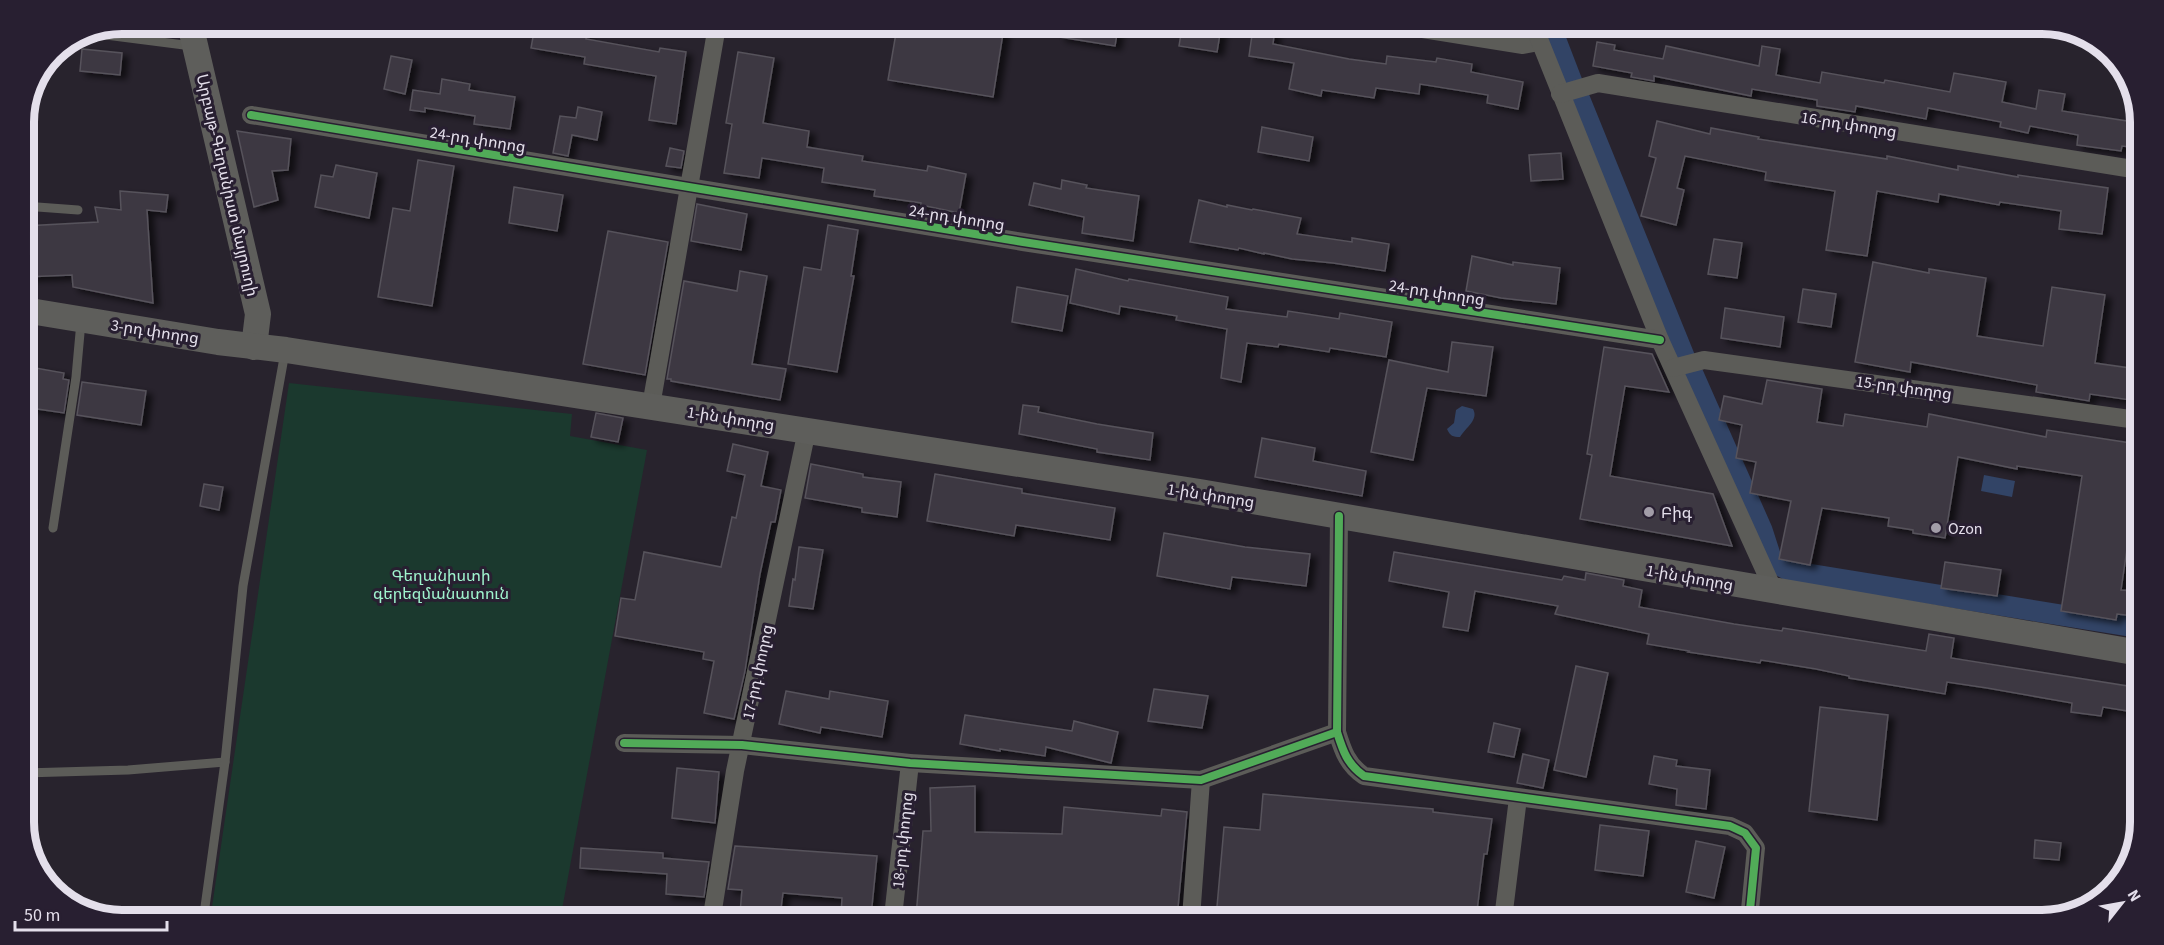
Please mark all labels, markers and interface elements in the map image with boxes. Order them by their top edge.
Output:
street label: Արբաթ-Գեղանիստ մայրուղի [191,72,263,299]
street label: 16-րդ փողոց [1799,107,1898,143]
street label: 24-րդ փողոց [428,122,527,158]
street label: 24-րդ փողոց [907,200,1006,236]
street label: 24-րդ փողոց [1387,275,1486,311]
street label: 3-րդ փողոց [109,314,200,350]
street label: 15-րդ փողոց [1854,370,1953,406]
street label: 1-ին փողոց [686,401,776,437]
street label: 1-ին փողոց [1166,478,1256,514]
place label: Բիգ [1661,502,1693,524]
marker: Բիգ [1642,505,1656,519]
place label: Ozon [1948,518,1983,540]
marker: Ozon [1929,521,1943,535]
street label: 1-ին փողոց [1645,560,1735,596]
park label: Գեղանիստի գերեզմանատուն [373,565,509,605]
street label: 17-րդ փողոց [737,623,779,722]
street label: 18-րդ փողոց [887,791,919,889]
north arrow [2092,873,2152,933]
text: N [2122,886,2146,906]
scale bar [15,894,166,932]
text: 50 m [24,903,60,928]

